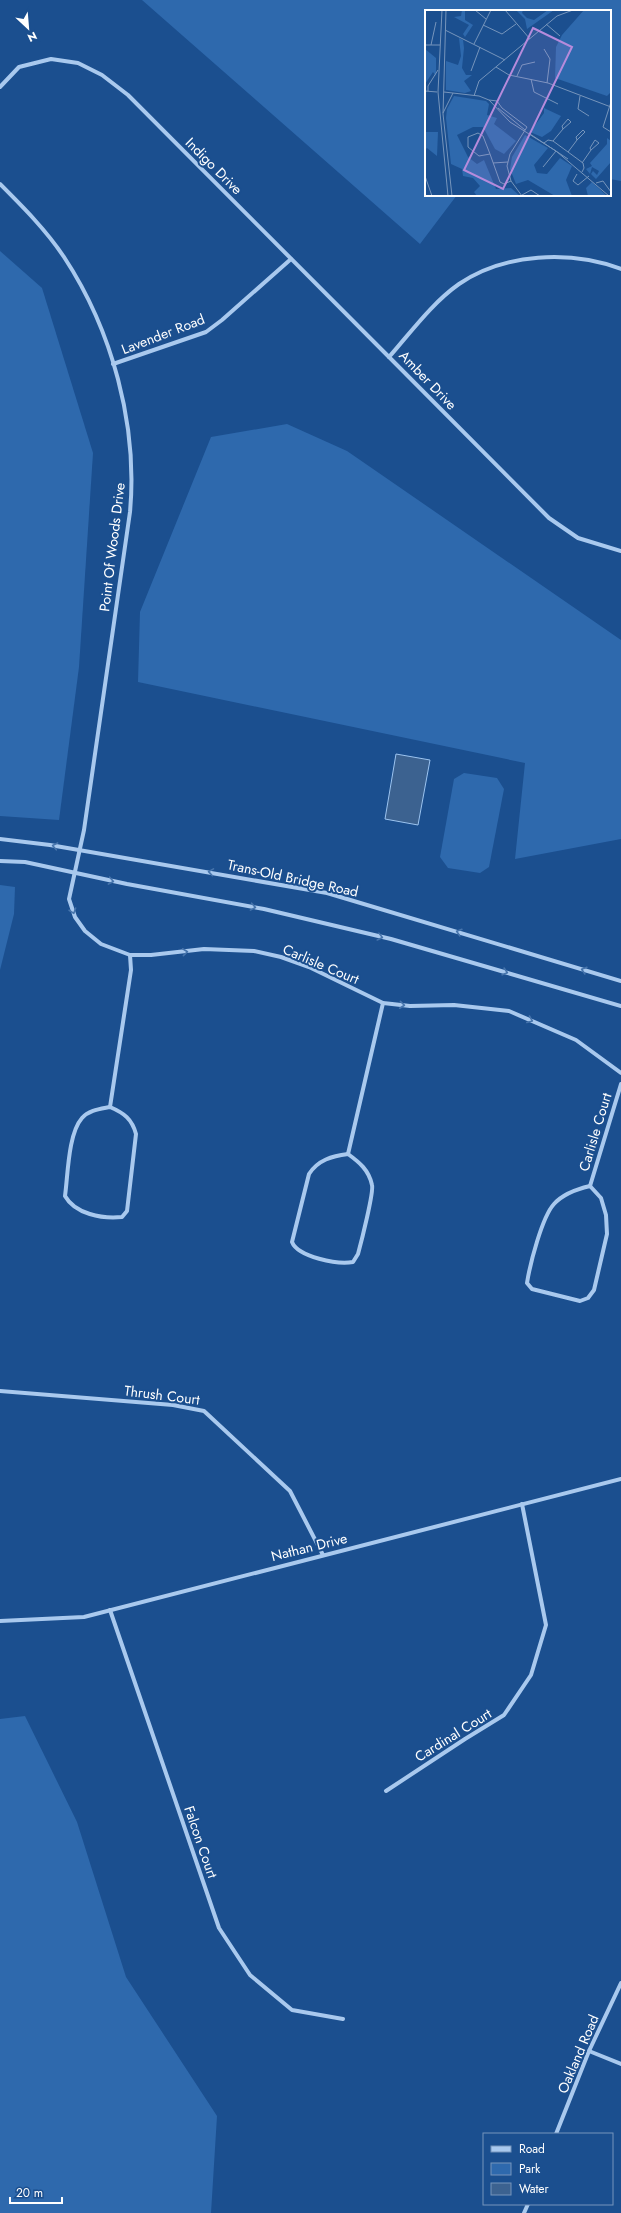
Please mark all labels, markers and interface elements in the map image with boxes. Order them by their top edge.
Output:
north arrow [8,8,48,48]
inset map [425,10,611,196]
text: N [25,28,40,46]
street label: Indigo Drive [181,133,247,199]
street label: Lavender Road [118,309,208,359]
street label: Amber Drive [395,346,461,414]
street label: Point Of Woods Drive [94,481,130,613]
one-way arrow [52,843,58,851]
street label: Trans-Old Bridge Road [226,854,360,902]
one-way arrow [208,869,214,877]
one-way arrow [108,876,115,885]
one-way arrow [250,902,256,911]
one-way arrow [68,908,77,915]
one-way arrow [456,928,463,937]
one-way arrow [376,932,383,940]
street label: Carlisle Court [280,939,363,989]
one-way arrow [182,947,188,956]
one-way arrow [580,966,587,975]
one-way arrow [501,967,508,976]
one-way arrow [399,1000,405,1009]
one-way arrow [526,1015,533,1023]
street label: Carlisle Court [574,1090,617,1174]
street label: Thrush Court [123,1380,202,1410]
street label: Nathan Drive [269,1528,349,1566]
street label: Cardinal Court [411,1703,496,1767]
street label: Falcon Court [179,1803,223,1881]
street label: Oakland Road [552,2012,604,2096]
legend [483,2133,613,2205]
text: Road [519,2140,545,2158]
text: Park [519,2160,541,2178]
scale bar [10,2179,62,2205]
text: Water [519,2180,550,2198]
text: 20 m [16,2184,43,2202]

